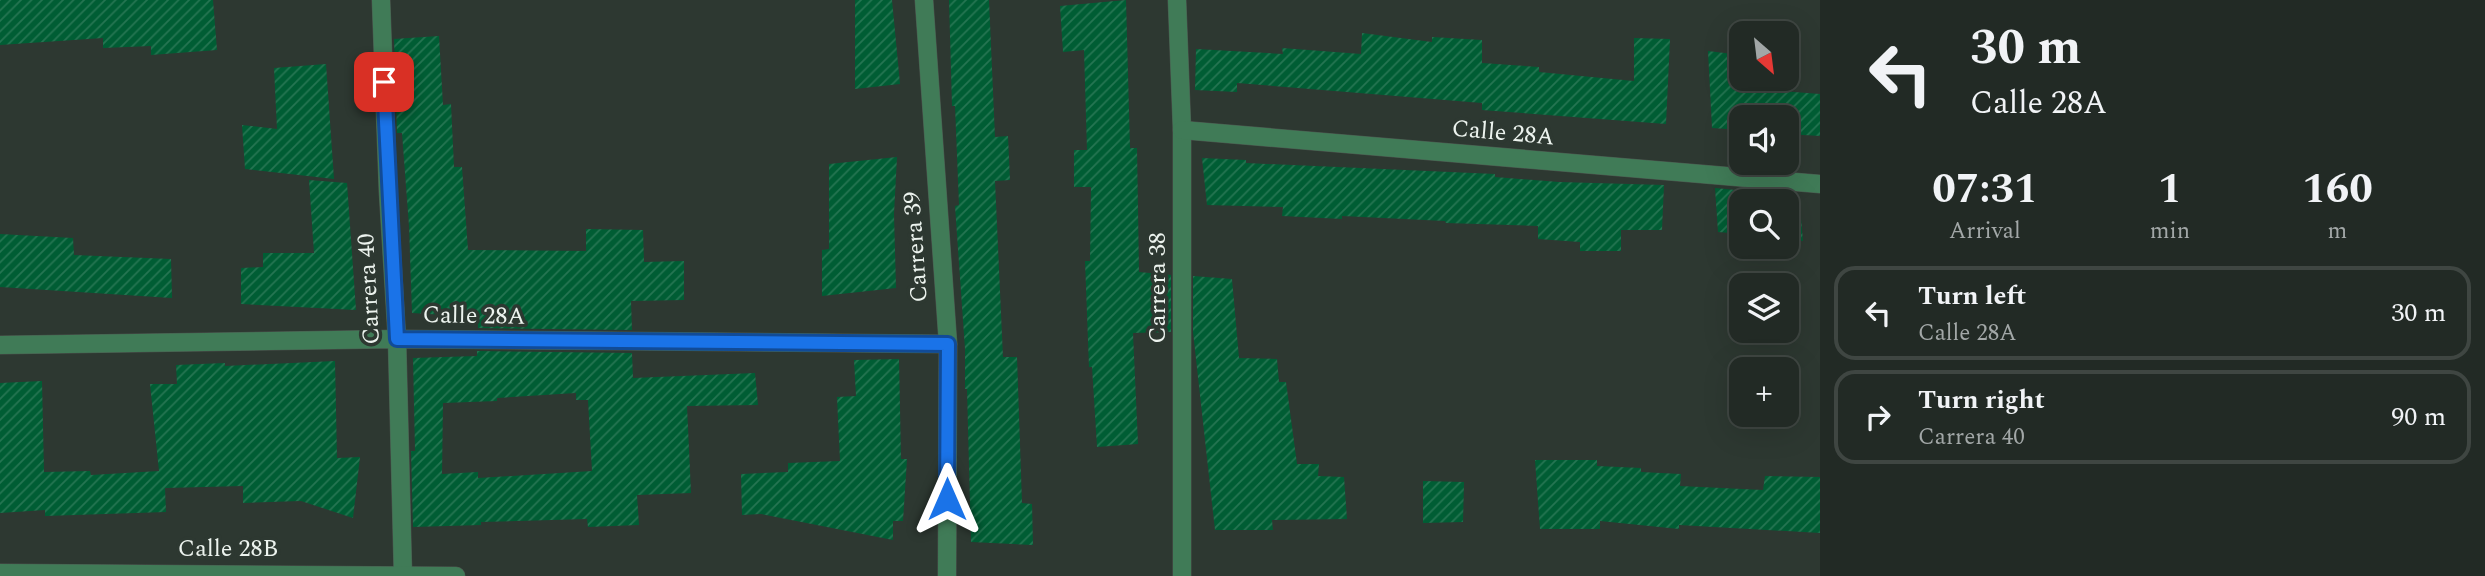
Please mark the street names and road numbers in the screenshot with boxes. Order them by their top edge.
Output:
street label: Calle 28A [1450,111,1556,155]
street label: Carrera 39 [894,190,938,304]
street label: Carrera 40 [348,232,390,346]
street label: Carrera 38 [1140,232,1176,344]
street label: Calle 28A [422,297,526,335]
street label: Calle 28B [178,531,278,567]

